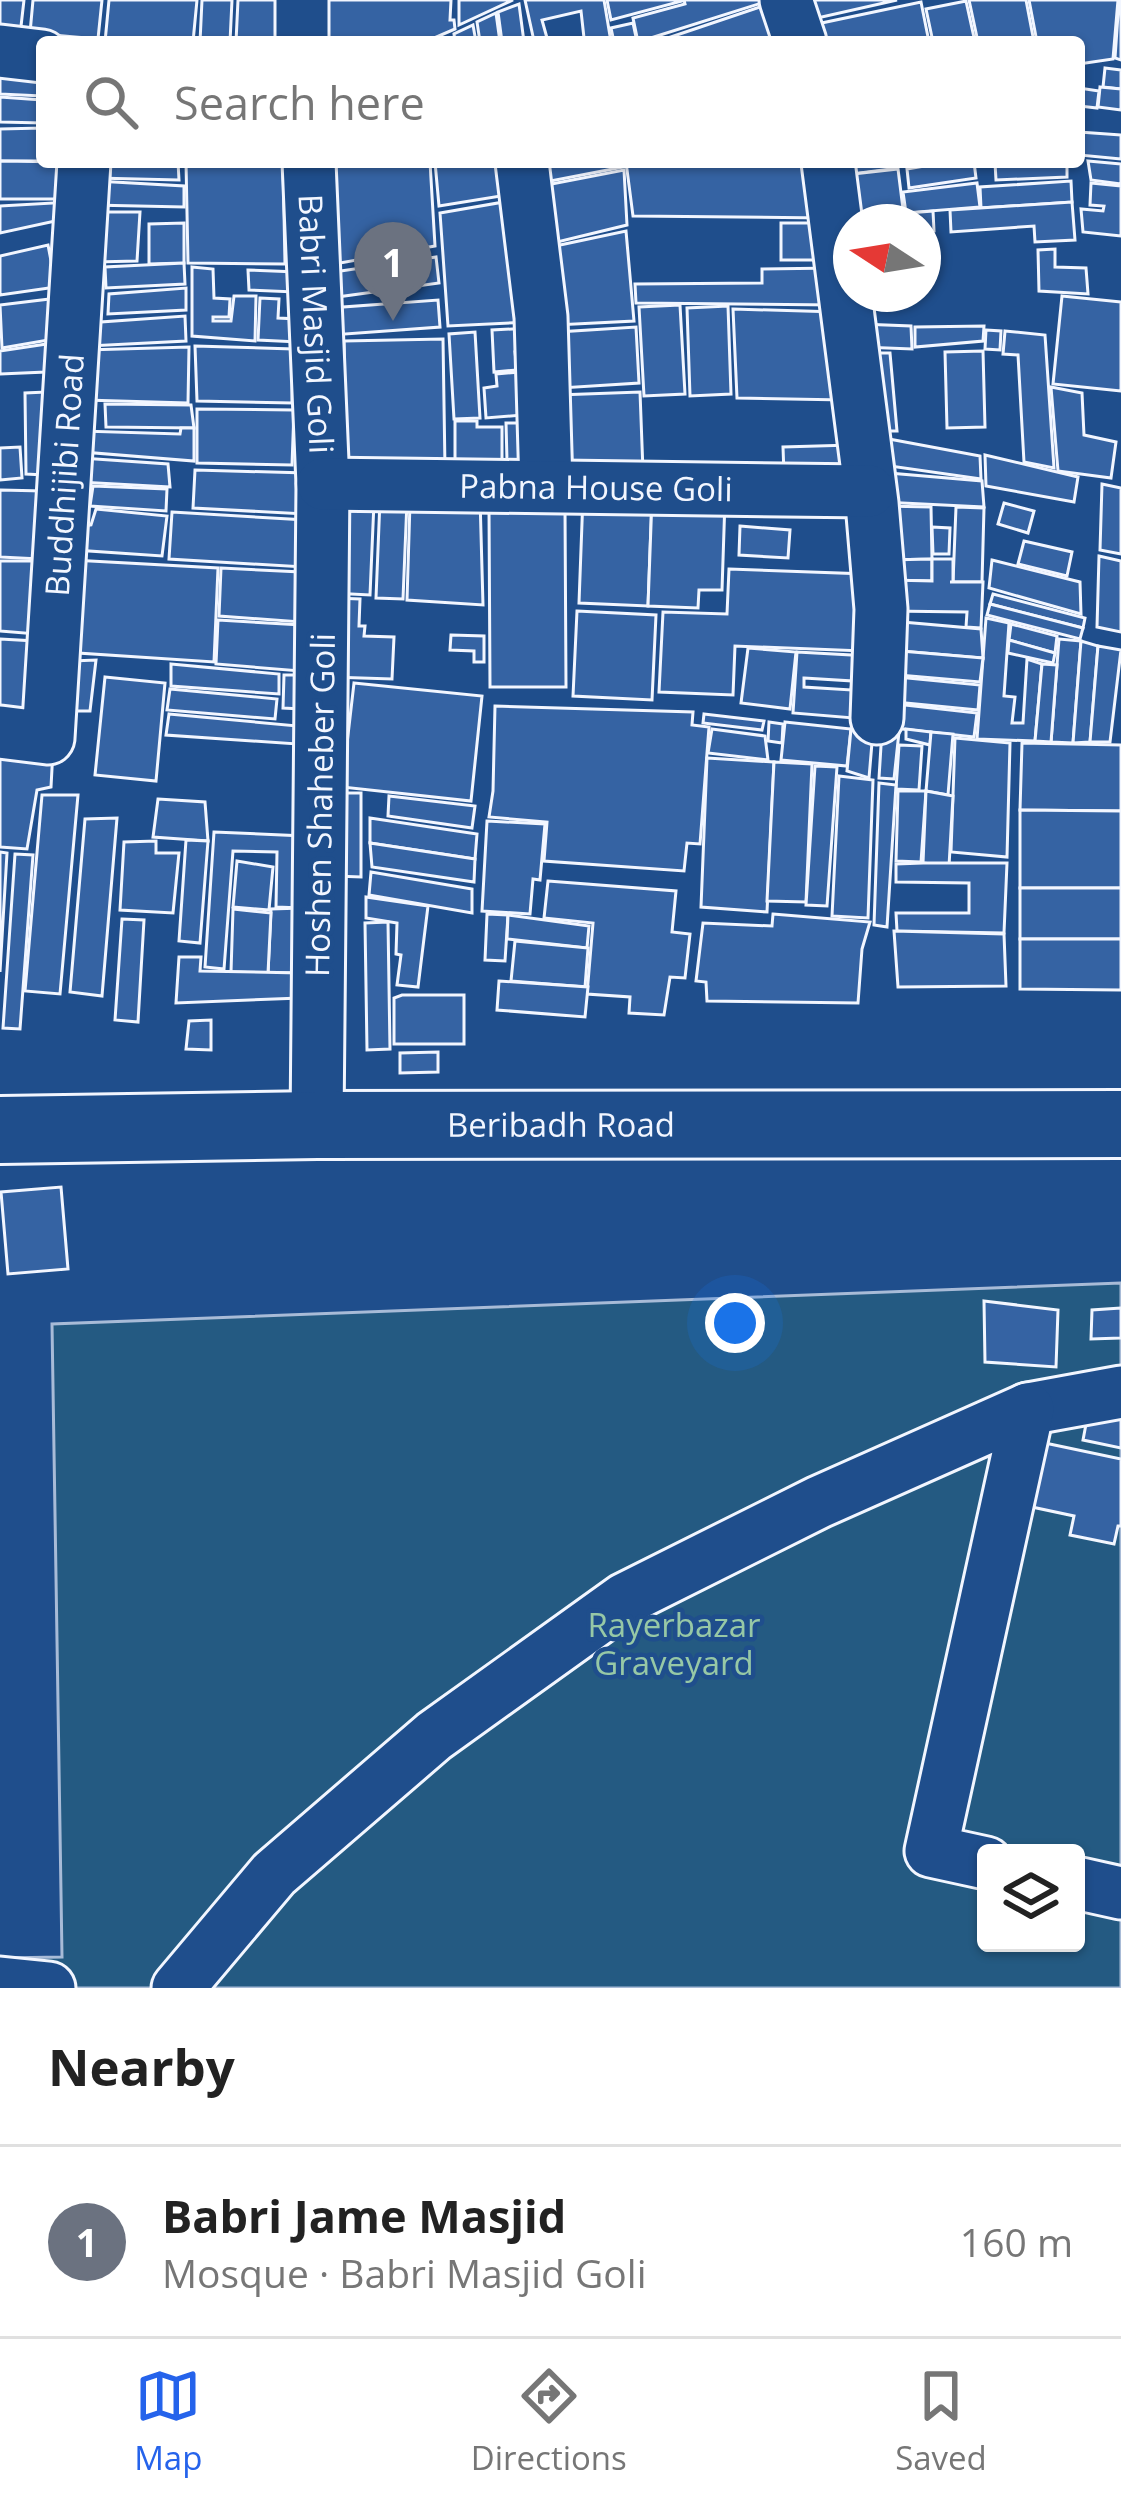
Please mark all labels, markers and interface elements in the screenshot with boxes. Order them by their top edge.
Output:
search box [36,36,1085,168]
icon: search [78,69,144,135]
text: Search here [174,72,425,133]
street label: Babri Masjid Goli [288,193,345,455]
north arrow [833,204,941,312]
pin: 1 [354,222,432,321]
street label: Buddhijibi Road [34,352,94,598]
street label: Pabna House Goli [459,463,733,511]
street label: Hoshen Shaheber Goli [294,633,345,977]
street label: Beribadh Road [447,1102,675,1147]
your location [705,1293,765,1353]
park label: Rayerbazar Graveyard [587,1602,761,1685]
map controls [977,1844,1085,1952]
button: layers [977,1844,1085,1952]
text: Nearby [48,2031,235,2101]
text: Babri Jame Masjid [162,2185,566,2246]
text: 1 [76,2215,98,2268]
text: 160 m [960,2215,1073,2268]
text: Mosque · Babri Masjid Goli [162,2246,646,2299]
tab: Map [134,2363,202,2480]
tab: Directions [471,2363,627,2480]
tab: Saved [895,2363,987,2480]

